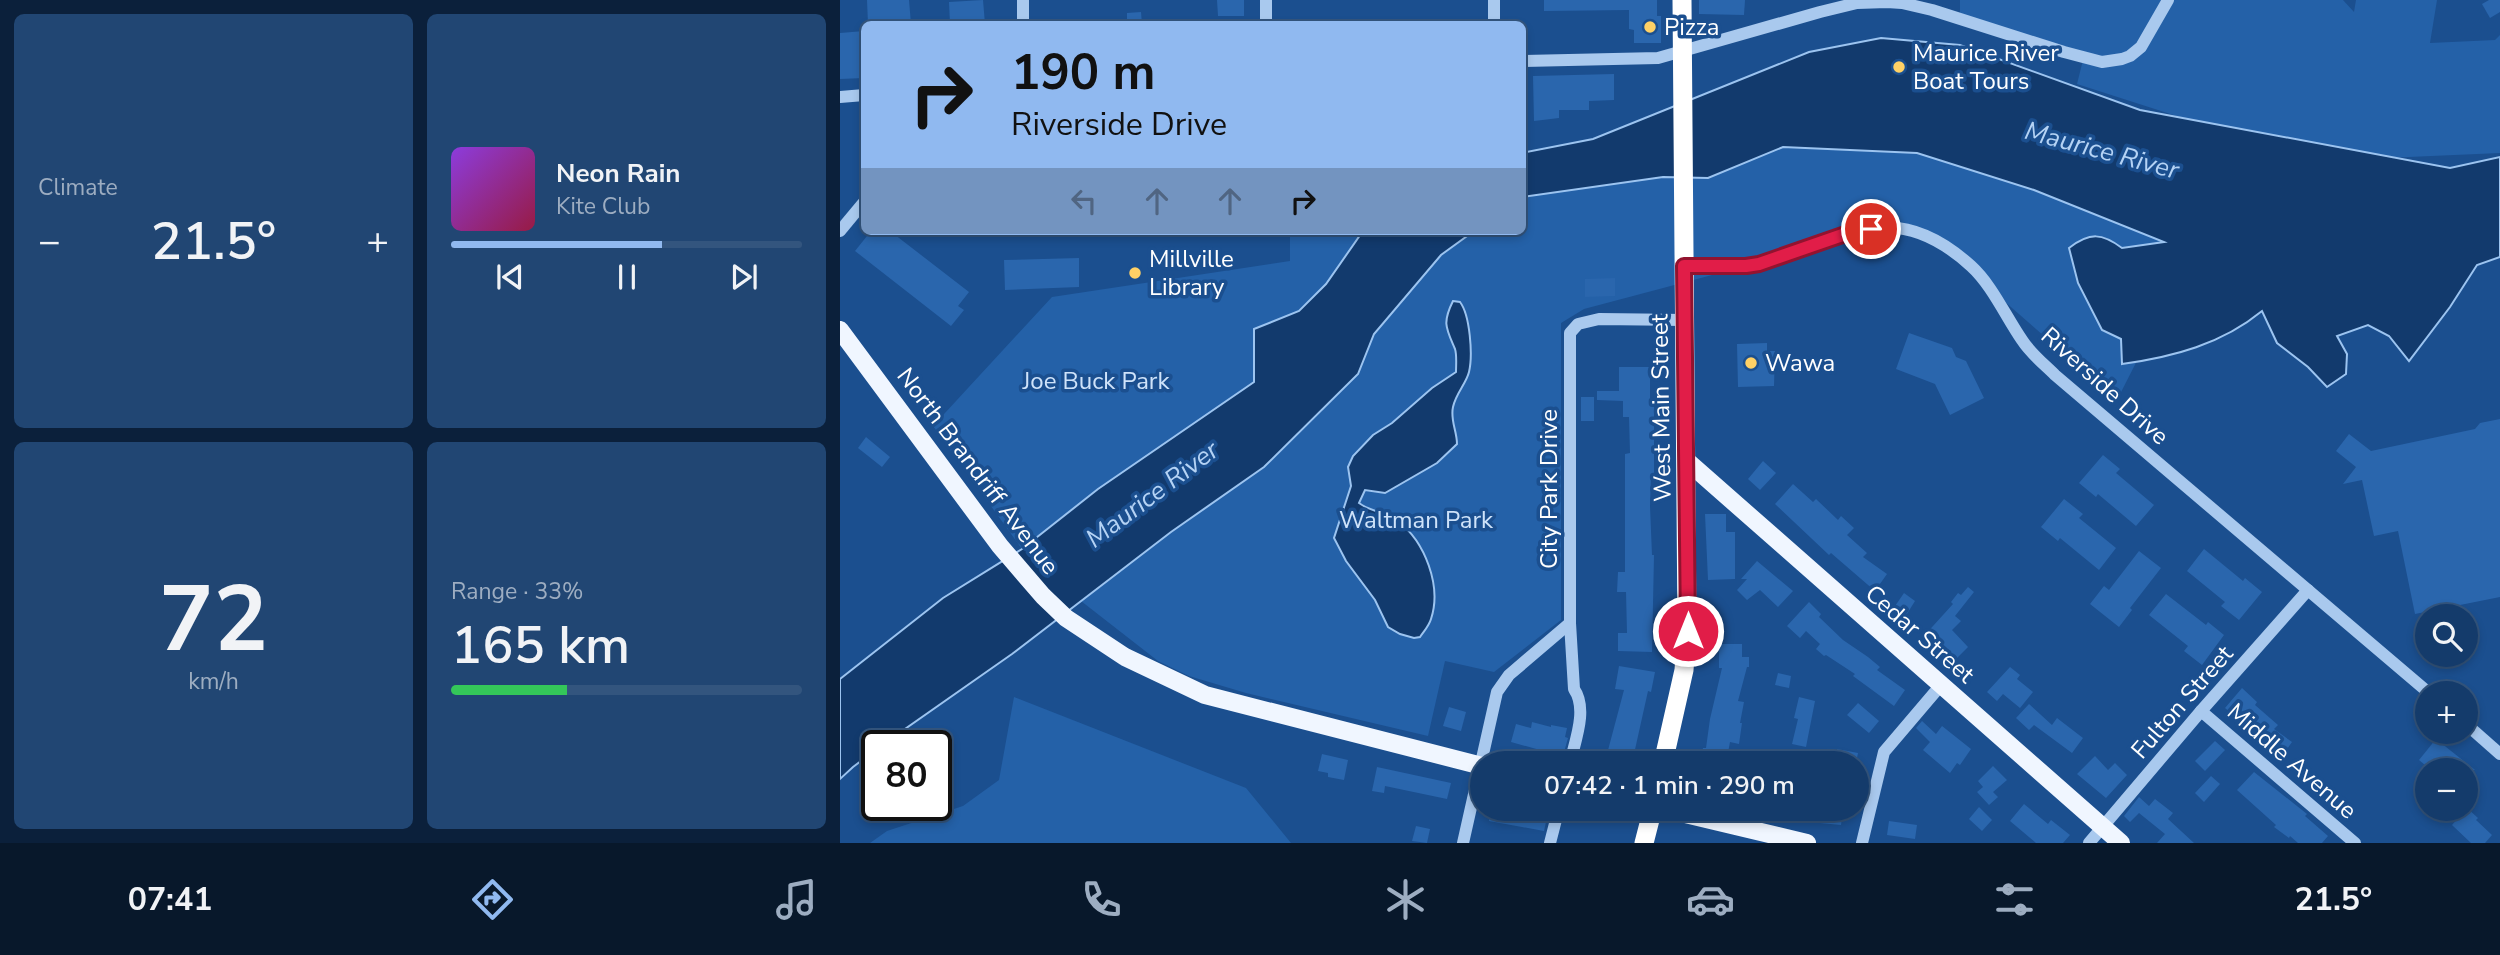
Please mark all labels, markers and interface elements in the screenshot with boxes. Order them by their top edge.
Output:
place label: Pizza [1664,11,1720,43]
marker: Pizza [1642,19,1658,35]
place label: Maurice River Boat Tours [1913,37,2059,97]
text: 190 m [1011,39,1155,106]
icon: right [896,49,987,140]
marker: Maurice River Boat Tours [1891,59,1907,75]
text: Riverside Drive [1011,103,1227,146]
water label: Maurice River [2021,113,2183,188]
text: Neon Rain [556,156,681,191]
text: Climate [38,172,118,203]
icon: left [1065,182,1103,220]
icon: ahead [1138,182,1176,220]
icon: ahead [1211,182,1249,220]
icon: right [1284,182,1322,220]
text: Kite Club [556,191,650,222]
pin [1841,199,1901,259]
text: 21.5° [151,206,276,277]
icon: arrive [1852,210,1890,248]
text: − [38,216,61,267]
text: + [366,216,389,267]
place label: Millville Library [1149,243,1234,303]
icon: previous [491,258,529,296]
icon: pause [608,258,646,296]
icon: next [725,258,763,296]
marker: Millville Library [1127,265,1143,281]
street label: West Main Street [1643,313,1679,502]
street label: Riverside Drive [2034,320,2176,452]
place label: Wawa [1765,347,1835,379]
marker: Wawa [1743,355,1759,371]
street label: North Brandriff Avenue [890,361,1066,581]
park label: Joe Buck Park [1022,365,1170,397]
street label: City Park Drive [1533,409,1565,569]
water label: Maurice River [1079,432,1226,556]
park label: Waltman Park [1339,504,1494,536]
text: 72 [159,558,268,682]
text: Range · 33% [451,576,583,607]
street label: Cedar Street [1859,578,1982,691]
position arrow [1651,594,1725,668]
map controls [2415,604,2478,821]
button: search [2415,604,2478,667]
text: 165 km [451,610,630,681]
street label: Fulton Street [2124,638,2240,765]
text: km/h [188,666,239,697]
button: + [2415,681,2478,744]
street label: Middle Avenue [2220,696,2364,826]
speed limit sign: 80 [861,730,952,821]
button: − [2415,758,2478,821]
text: 07:42 · 1 min · 290 m [1544,768,1795,803]
icon: directions [468,875,517,924]
icon: music [772,875,821,924]
icon: phone [1077,875,1126,924]
icon: climate [1381,875,1430,924]
icon: car [1686,875,1735,924]
icon: filters [1990,875,2039,924]
text: 07:41 [128,878,212,921]
text: 21.5° [2295,878,2372,921]

